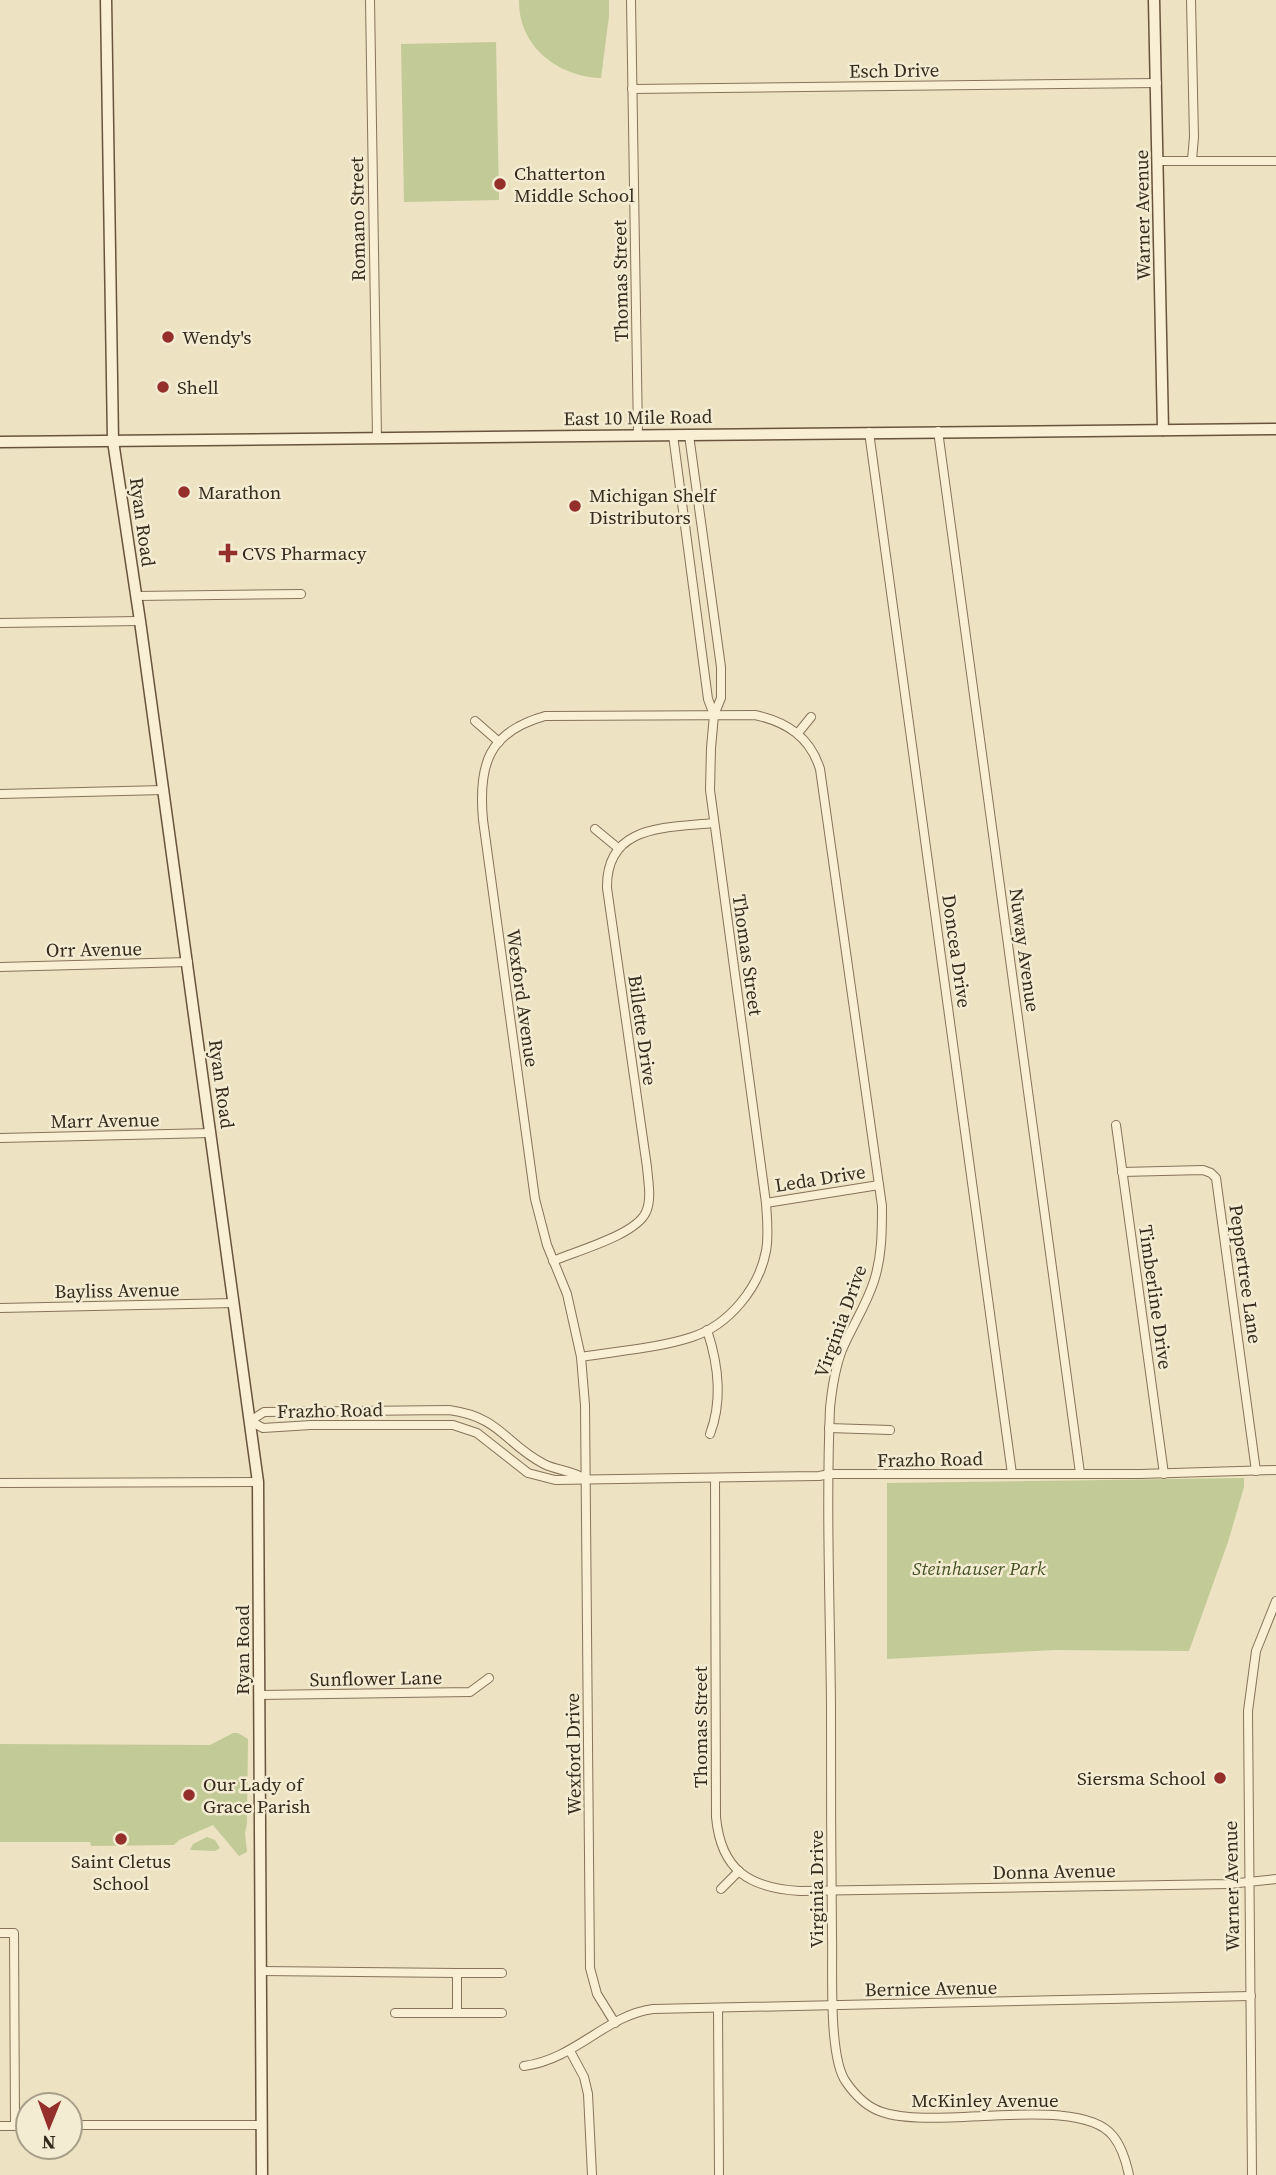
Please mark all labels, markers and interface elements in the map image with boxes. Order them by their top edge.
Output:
street label: Esch Drive [849,56,939,84]
street label: Warner Avenue [1128,149,1156,281]
street label: Romano Street [343,156,371,282]
place label: Chatterton Middle School [514,160,635,208]
marker: Chatterton Middle School [492,176,508,192]
street label: Thomas Street [606,219,634,342]
place label: Wendy's [182,324,252,350]
marker: Wendy's [160,329,176,345]
place label: Shell [177,374,219,400]
marker: Shell [155,379,171,395]
street label: East 10 Mile Road [563,403,713,431]
street label: Ryan Road [124,476,162,569]
place label: Marathon [198,479,281,505]
place label: Michigan Shelf Distributors [589,482,718,530]
marker: Marathon [176,484,192,500]
marker: Michigan Shelf Distributors [567,498,583,514]
place label: CVS Pharmacy [242,540,367,566]
marker: CVS Pharmacy [220,545,236,561]
street label: Nuway Avenue [1003,887,1047,1013]
street label: Thomas Street [727,893,769,1018]
street label: Doncea Drive [936,893,978,1009]
street label: Wexford Avenue [500,927,546,1069]
street label: Orr Avenue [46,935,142,963]
street label: Billette Drive [622,973,664,1087]
street label: Ryan Road [203,1038,241,1131]
street label: Marr Avenue [50,1106,160,1134]
street label: Leda Drive [773,1158,867,1198]
street label: Peppertree Lane [1223,1203,1269,1345]
street label: Timberline Drive [1133,1223,1179,1371]
street label: Virginia Drive [808,1261,872,1381]
street label: Bayliss Avenue [54,1276,180,1304]
street label: Frazho Road [277,1396,383,1424]
street label: Frazho Road [877,1445,983,1473]
park label: Steinhauser Park [912,1555,1046,1581]
street label: Ryan Road [229,1605,255,1695]
street label: Sunflower Lane [309,1664,443,1692]
street label: Thomas Street [687,1665,713,1788]
street label: Wexford Drive [559,1693,587,1815]
place label: Siersma School [1077,1765,1206,1791]
marker: Siersma School [1212,1770,1228,1786]
place label: Our Lady of Grace Parish [203,1771,311,1819]
marker: Our Lady of Grace Parish [181,1787,197,1803]
street label: Warner Avenue [1217,1820,1245,1952]
street label: Virginia Drive [803,1830,829,1948]
marker: Saint Cletus School [113,1831,129,1847]
place label: Saint Cletus School [71,1848,171,1896]
street label: Donna Avenue [992,1857,1116,1885]
street label: Bernice Avenue [864,1974,998,2002]
street label: McKinley Avenue [911,2087,1059,2113]
north arrow [14,2091,84,2161]
text: N [41,2130,56,2156]

